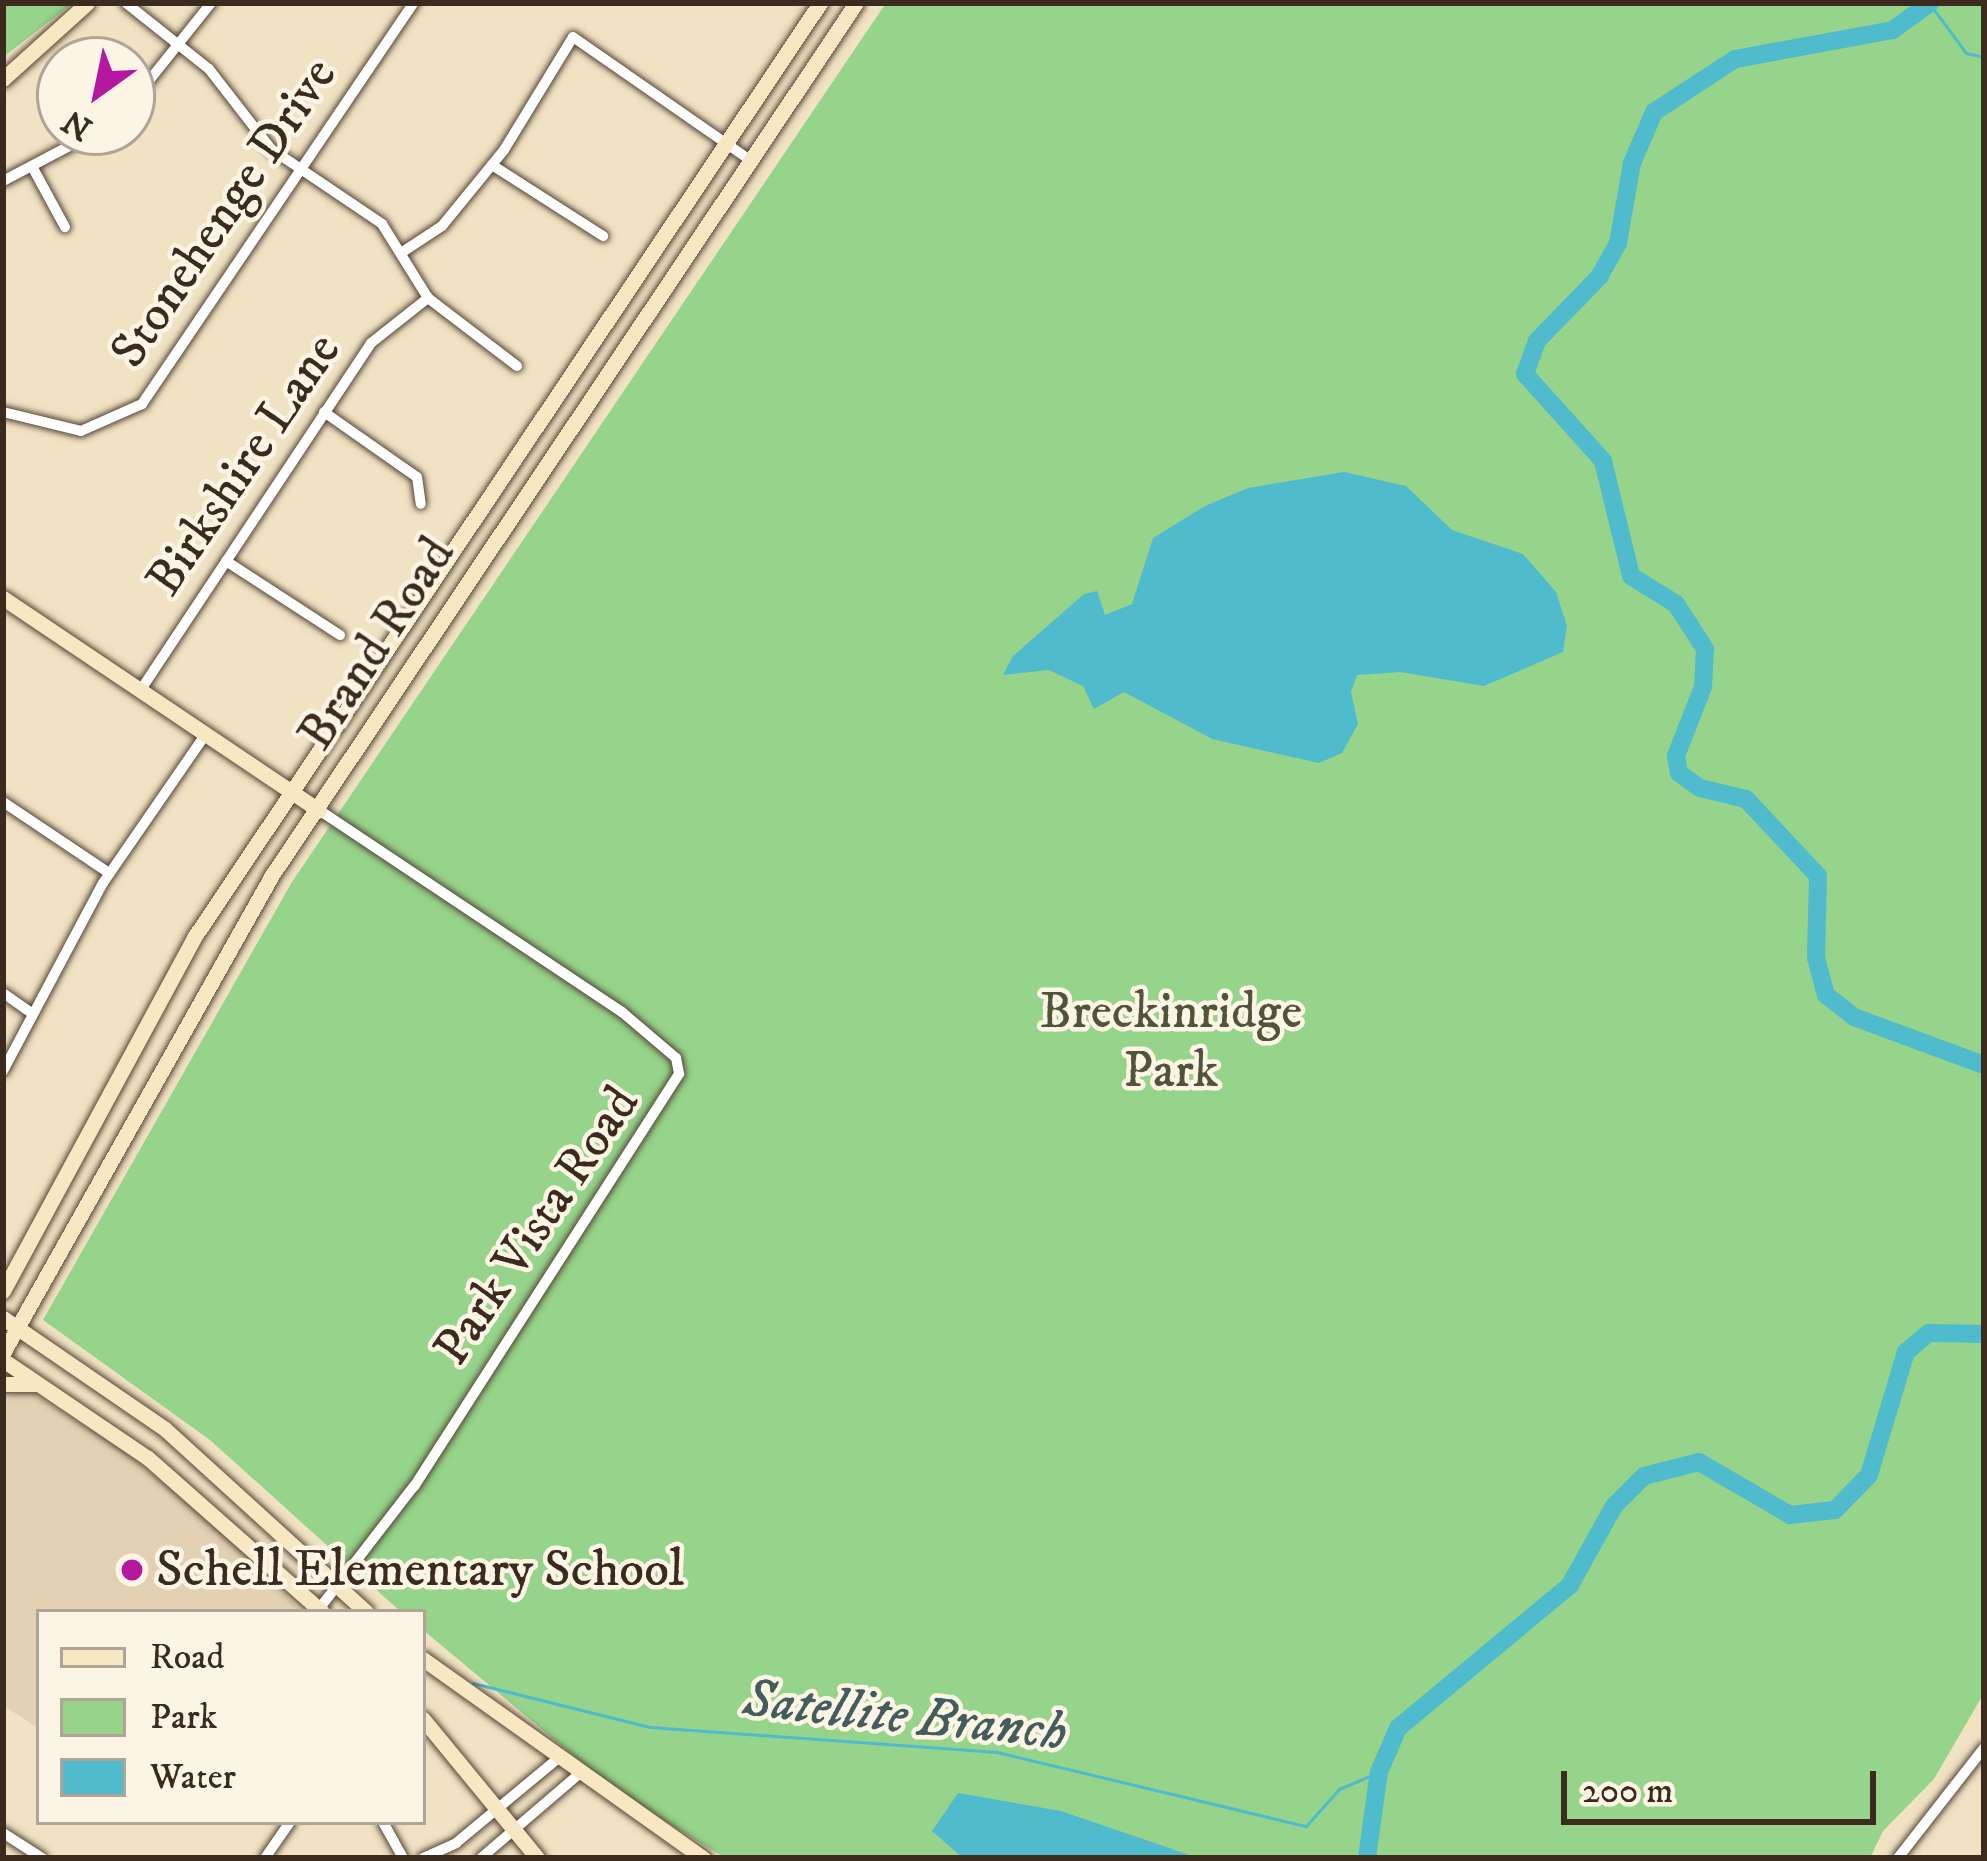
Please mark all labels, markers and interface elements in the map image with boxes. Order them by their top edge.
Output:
north arrow [36,36,156,156]
street label: Stonehenge Drive [98,47,350,379]
text: N [55,100,100,149]
street label: Birkshire Lane [134,322,354,608]
street label: Brand Road [286,526,468,762]
park label: Breckinridge Park [1040,982,1302,1102]
street label: Park Vista Road [421,1075,653,1377]
place label: Schell Elementary School [156,1539,684,1601]
marker: Schell Elementary School [119,1557,145,1583]
legend [36,1609,426,1825]
text: Road [150,1635,225,1680]
water label: Satellite Branch [740,1668,1070,1766]
text: Park [150,1695,217,1740]
scale bar [1567,1747,1882,1821]
text: Water [150,1755,236,1800]
text: 200 m [1582,1769,1673,1814]

